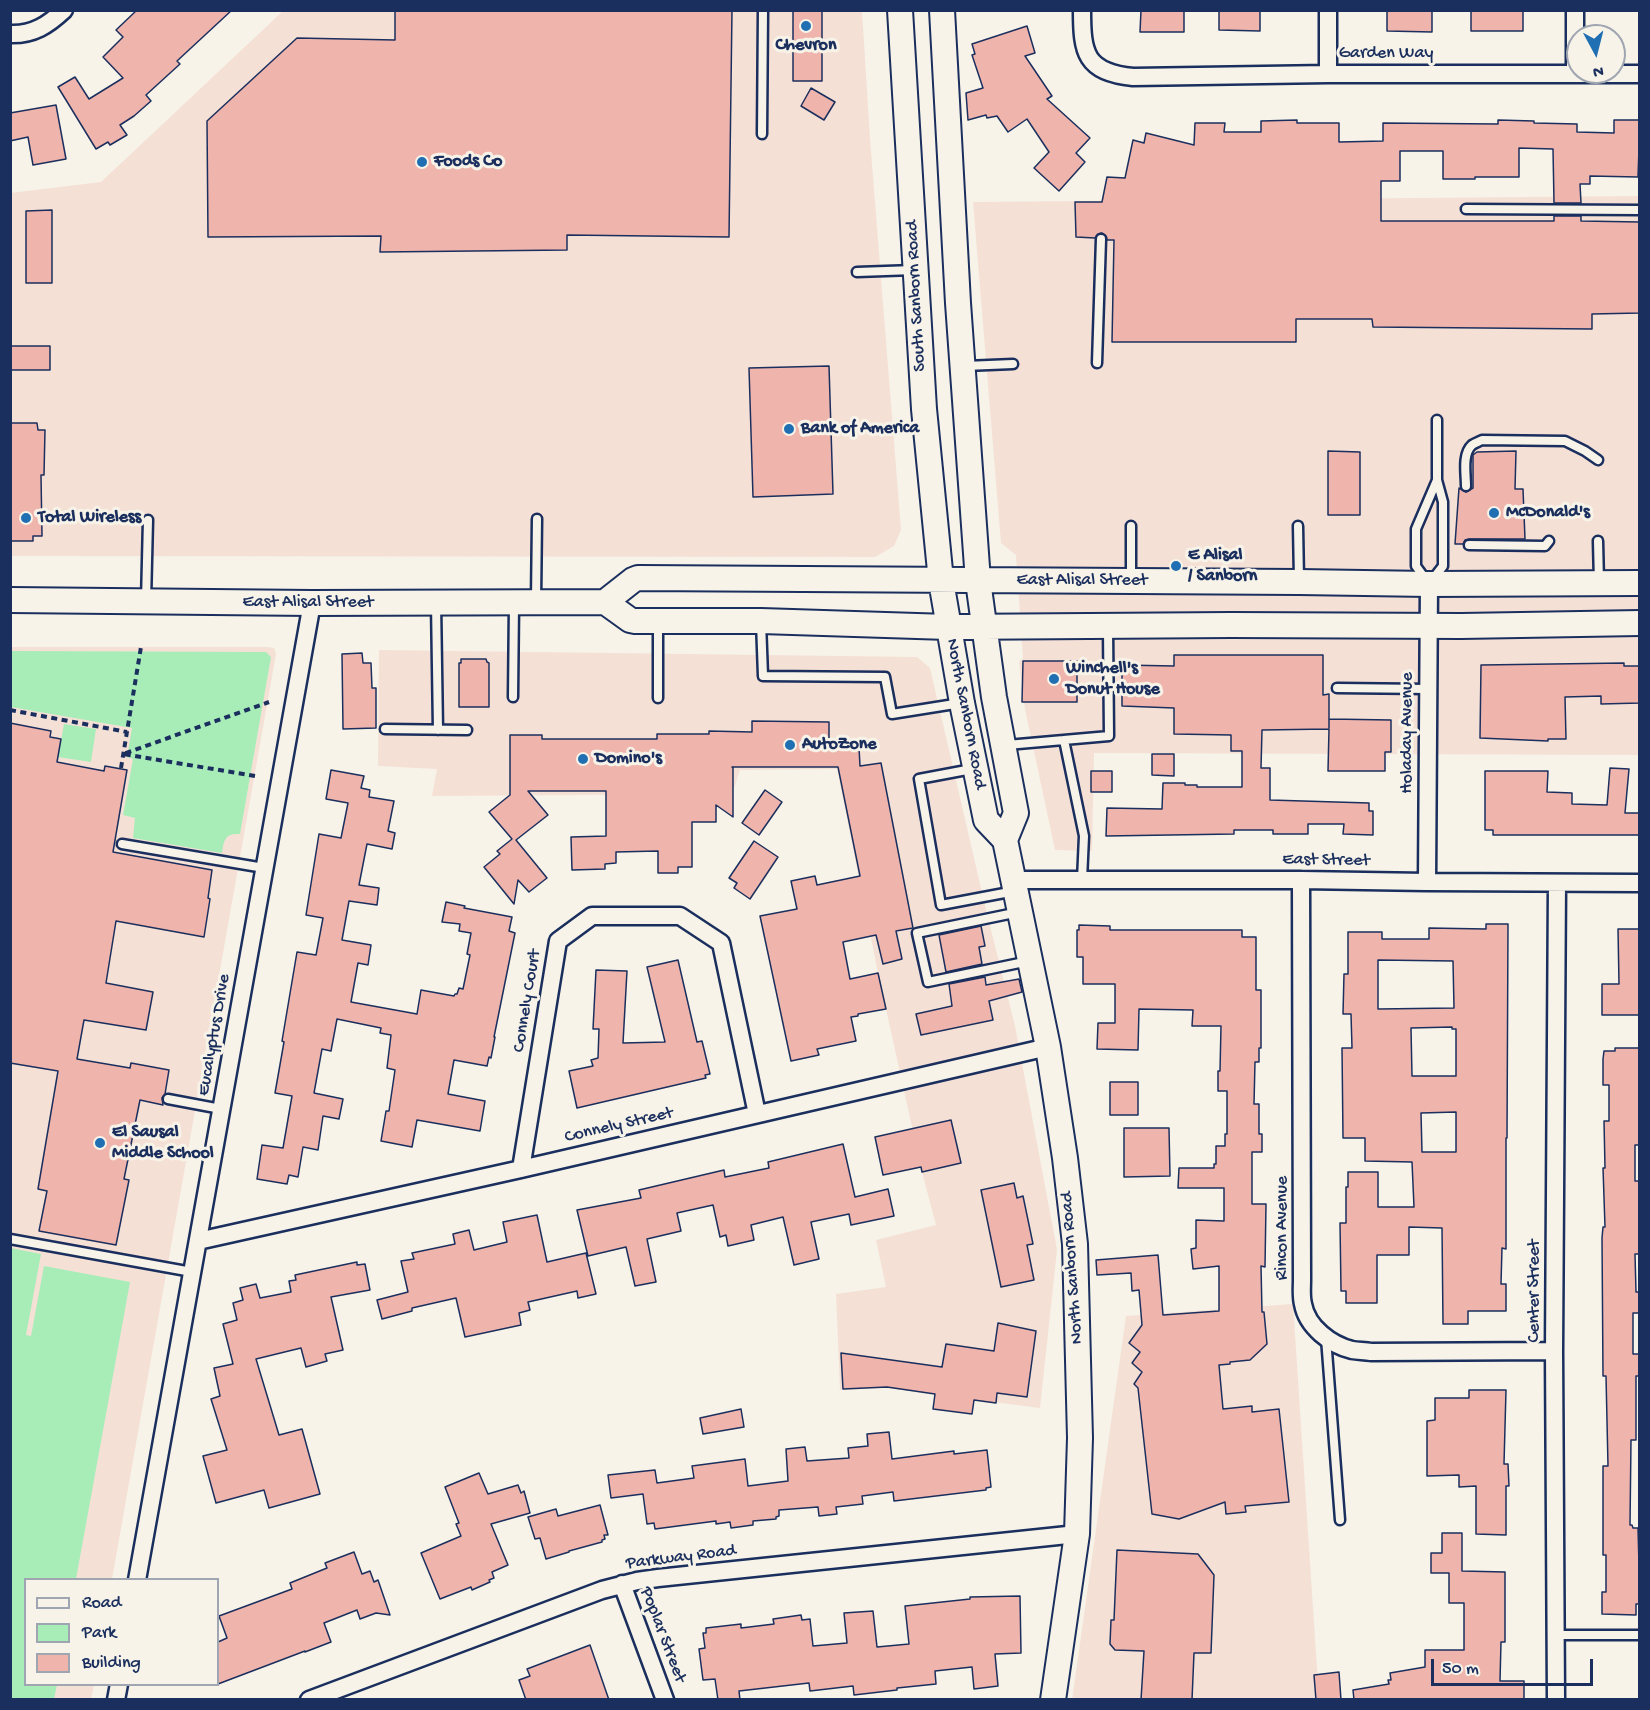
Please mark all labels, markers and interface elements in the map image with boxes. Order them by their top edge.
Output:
marker: Chevron [799,19,813,33]
north arrow [1566,24,1626,84]
place label: Chevron [776,35,836,57]
street label: Garden Way [1339,43,1433,65]
text: N [1592,60,1604,80]
place label: Foods Co [434,151,502,173]
marker: Foods Co [415,155,429,169]
street label: South Sanborn Road [902,220,932,372]
place label: Bank of America [801,418,919,440]
marker: Bank of America [782,422,796,436]
place label: McDonald's [1506,502,1590,524]
marker: McDonald's [1487,506,1501,520]
place label: Total Wireless [38,507,141,529]
marker: Total Wireless [19,511,33,525]
place label: E Alisal / Sanborn [1188,545,1257,588]
marker: E Alisal / Sanborn [1169,559,1183,573]
street label: East Alisal Street [1017,570,1147,592]
street label: East Alisal Street [243,592,373,614]
street label: North Sanborn Road [940,637,990,791]
place label: Winchell's Donut House [1066,658,1160,700]
marker: Winchell's Donut House [1047,672,1061,686]
street label: Holaday Avenue [1397,672,1419,794]
place label: AutoZone [802,734,877,756]
marker: AutoZone [783,738,797,752]
place label: Domino's [595,748,662,770]
marker: Domino's [576,752,590,766]
street label: East Street [1282,849,1370,873]
street label: Connely Court [509,948,547,1054]
street label: Eucalyptus Drive [194,972,236,1098]
street label: Connely Street [563,1103,675,1149]
place label: El Sausal Middle School [112,1122,214,1164]
marker: El Sausal Middle School [93,1136,107,1150]
street label: Rincon Avenue [1272,1176,1294,1280]
street label: North Sanborn Road [1057,1191,1089,1345]
street label: Center Street [1524,1240,1546,1342]
street label: Parkway Road [625,1541,737,1575]
legend [24,1578,219,1686]
street label: Poplar Street [634,1584,690,1686]
text: Road [82,1593,121,1614]
text: Park [82,1623,116,1644]
scale bar [1434,1647,1596,1685]
text: Building [82,1653,141,1674]
text: 50 m [1442,1659,1479,1680]

